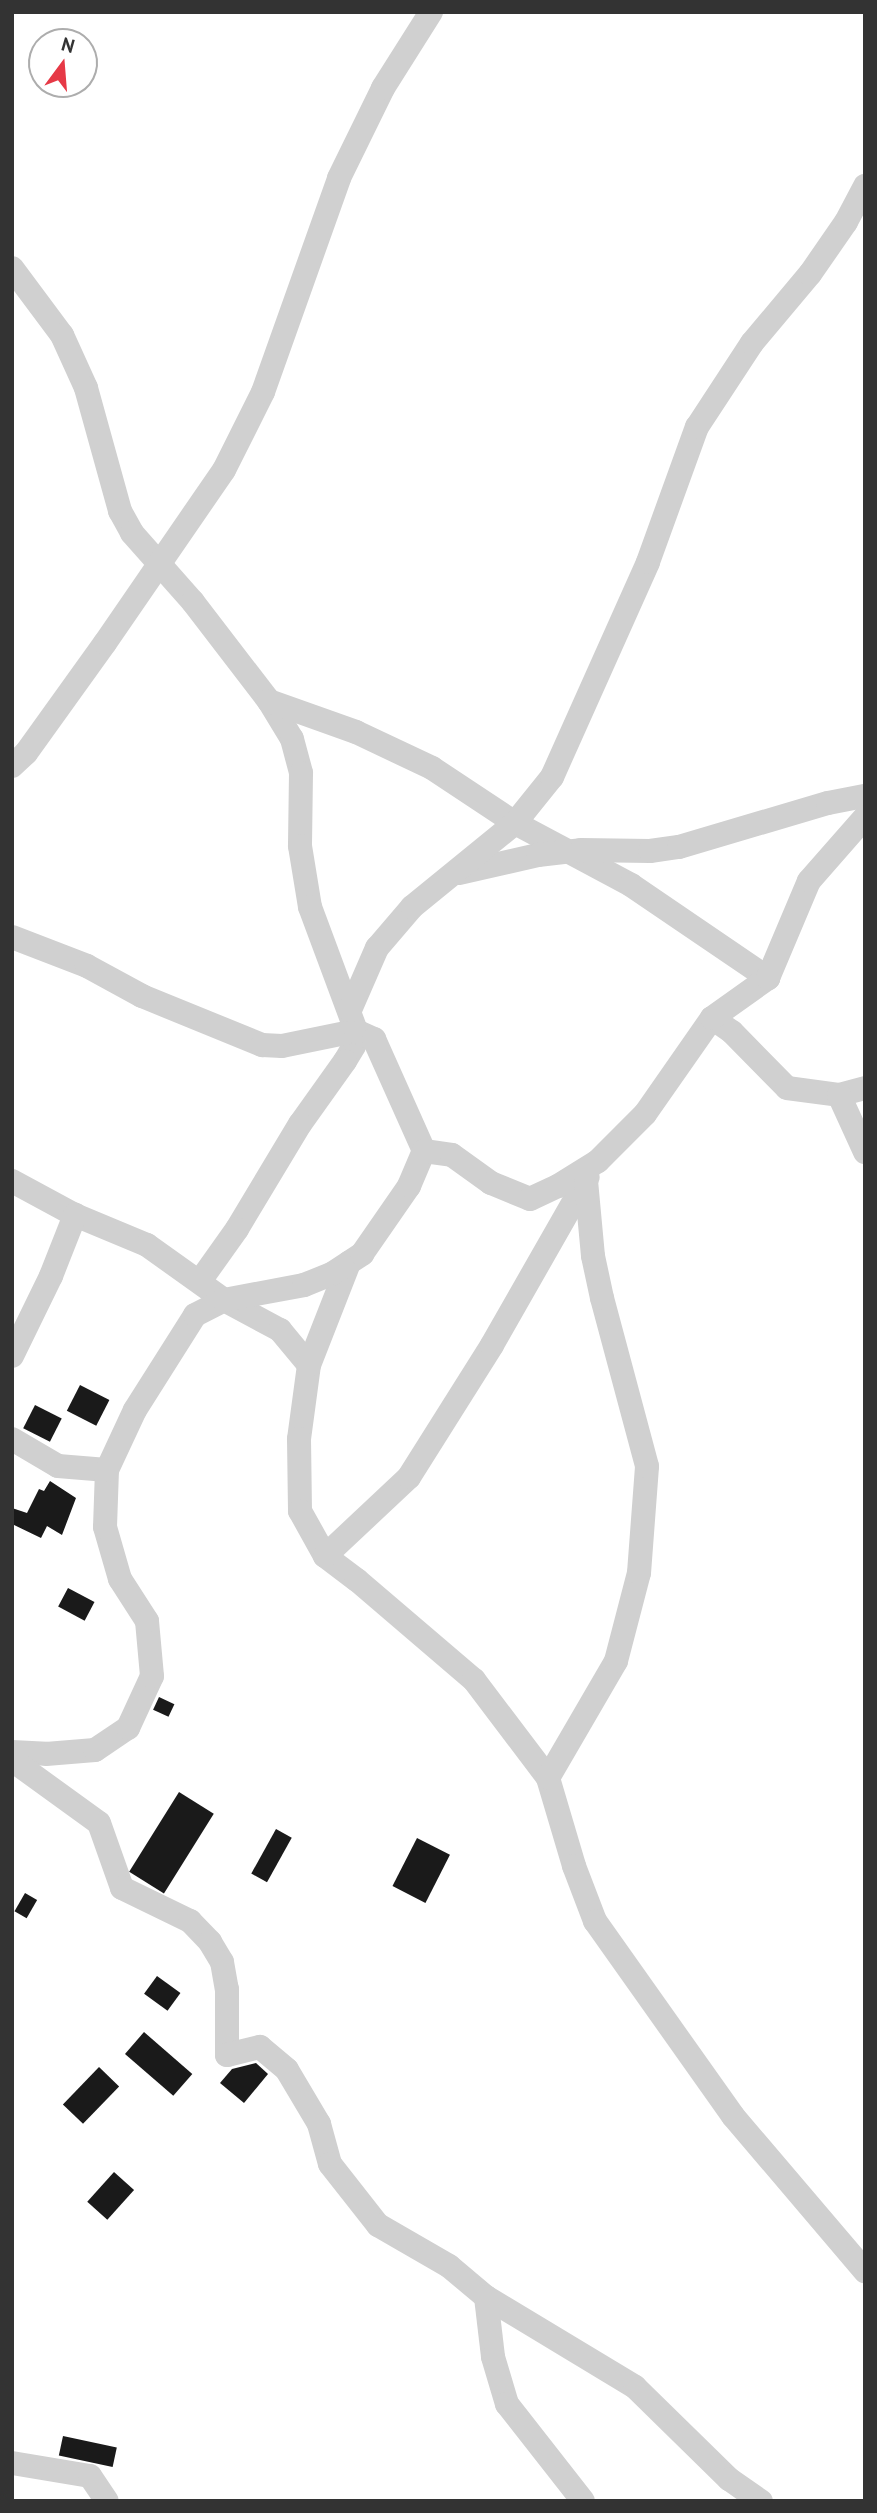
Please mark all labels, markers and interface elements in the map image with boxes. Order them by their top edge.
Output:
north arrow [28,28,98,98]
text: N [59,31,78,58]

